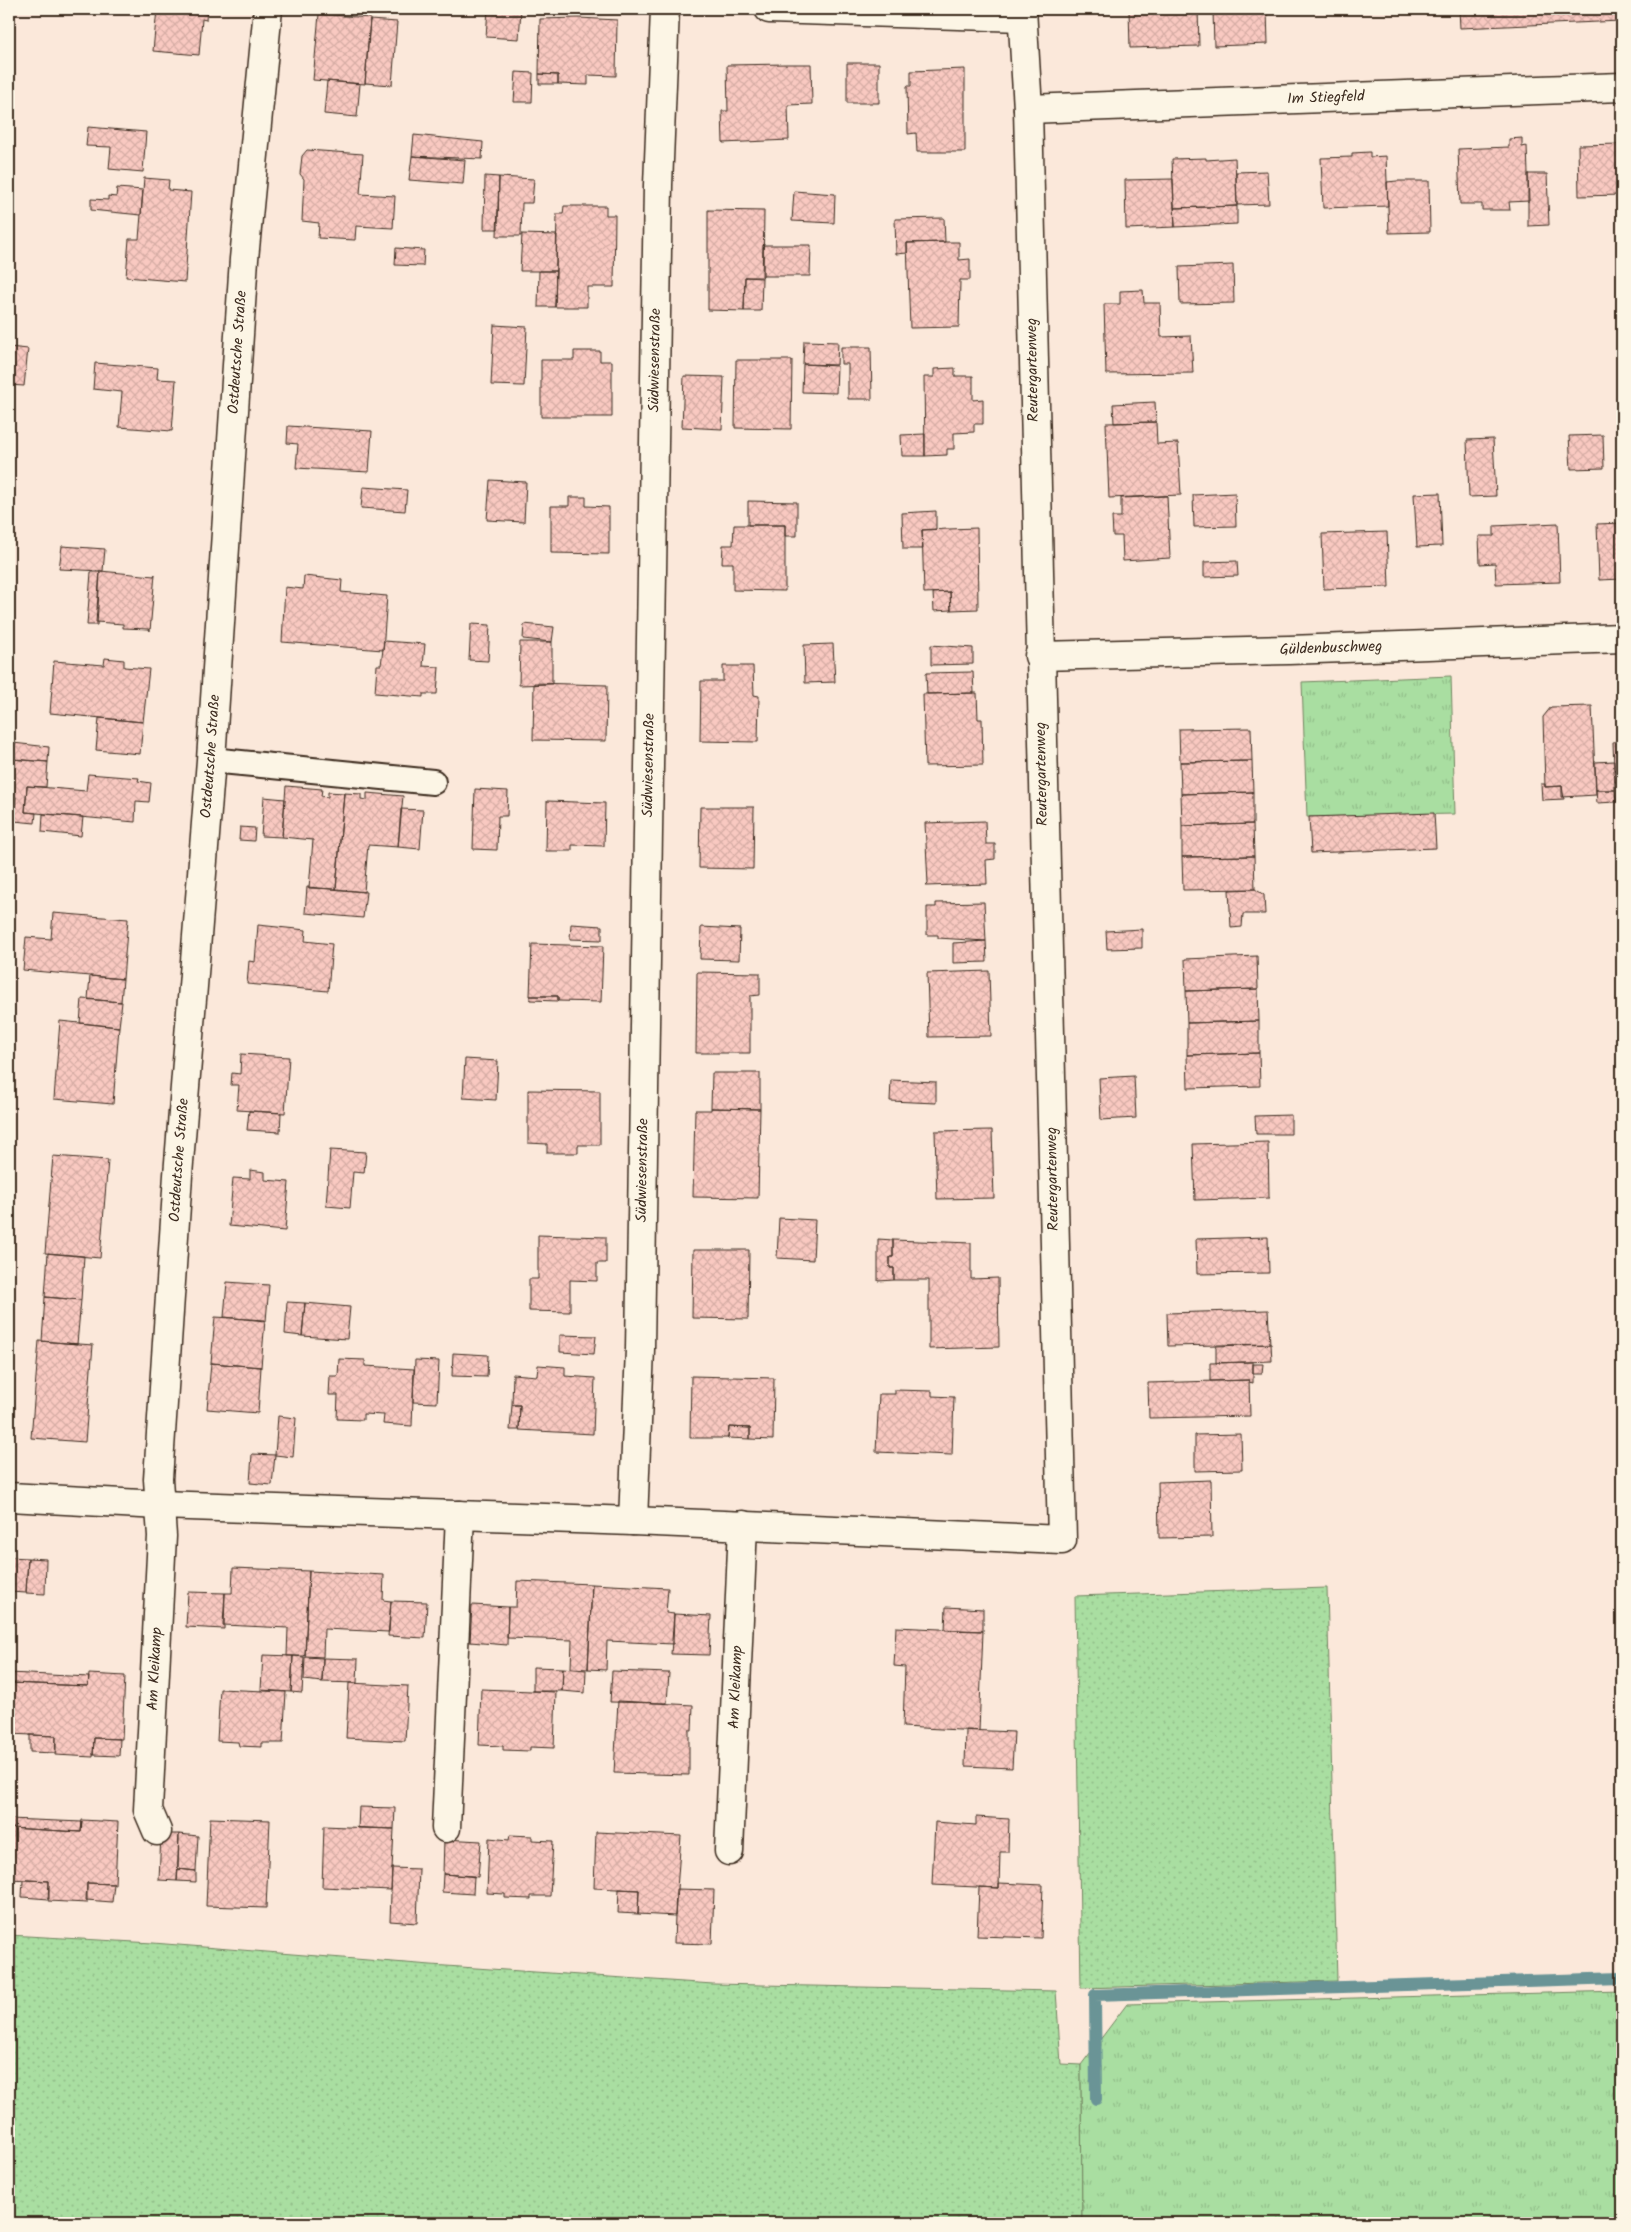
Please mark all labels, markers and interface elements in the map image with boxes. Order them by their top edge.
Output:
street label: Im Stiegfeld [1287,85,1365,111]
street label: Ostdeutsche Straße [222,289,254,415]
street label: Südwiesenstraße [642,308,668,412]
street label: Reutergartenweg [1020,318,1046,422]
street label: Güldenbuschweg [1279,635,1383,662]
street label: Ostdeutsche Straße [194,693,227,819]
street label: Südwiesenstraße [636,713,662,817]
street label: Reutergartenweg [1029,722,1055,826]
street label: Ostdeutsche Straße [163,1097,196,1223]
street label: Südwiesenstraße [630,1118,656,1222]
street label: Reutergartenweg [1040,1127,1066,1231]
street label: Am Kleikamp [141,1627,169,1711]
street label: Am Kleikamp [722,1645,750,1729]

